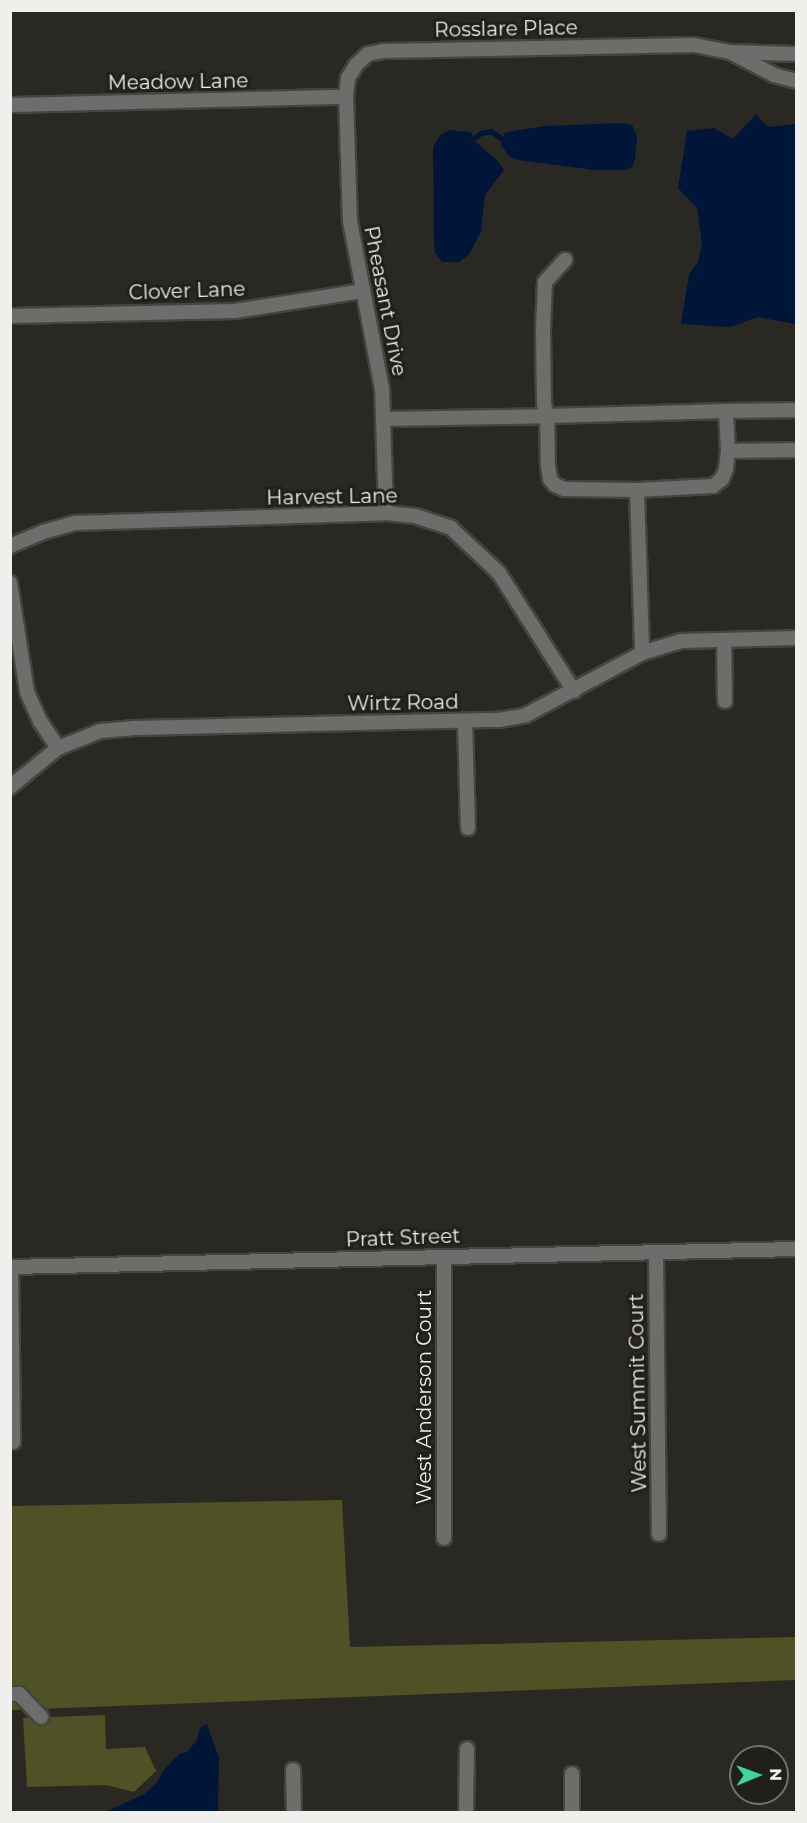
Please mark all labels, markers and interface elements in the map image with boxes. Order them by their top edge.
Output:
street label: Rosslare Place [434,16,578,42]
street label: Meadow Lane [108,69,248,95]
street label: Pheasant Drive [359,224,411,378]
street label: Clover Lane [128,277,246,305]
street label: Harvest Lane [266,484,398,510]
street label: Wirtz Road [347,690,459,716]
street label: Pratt Street [345,1224,461,1252]
street label: West Anderson Court [412,1289,436,1505]
street label: West Summit Court [624,1293,652,1493]
north arrow [729,1745,789,1805]
text: N [766,1768,785,1781]

